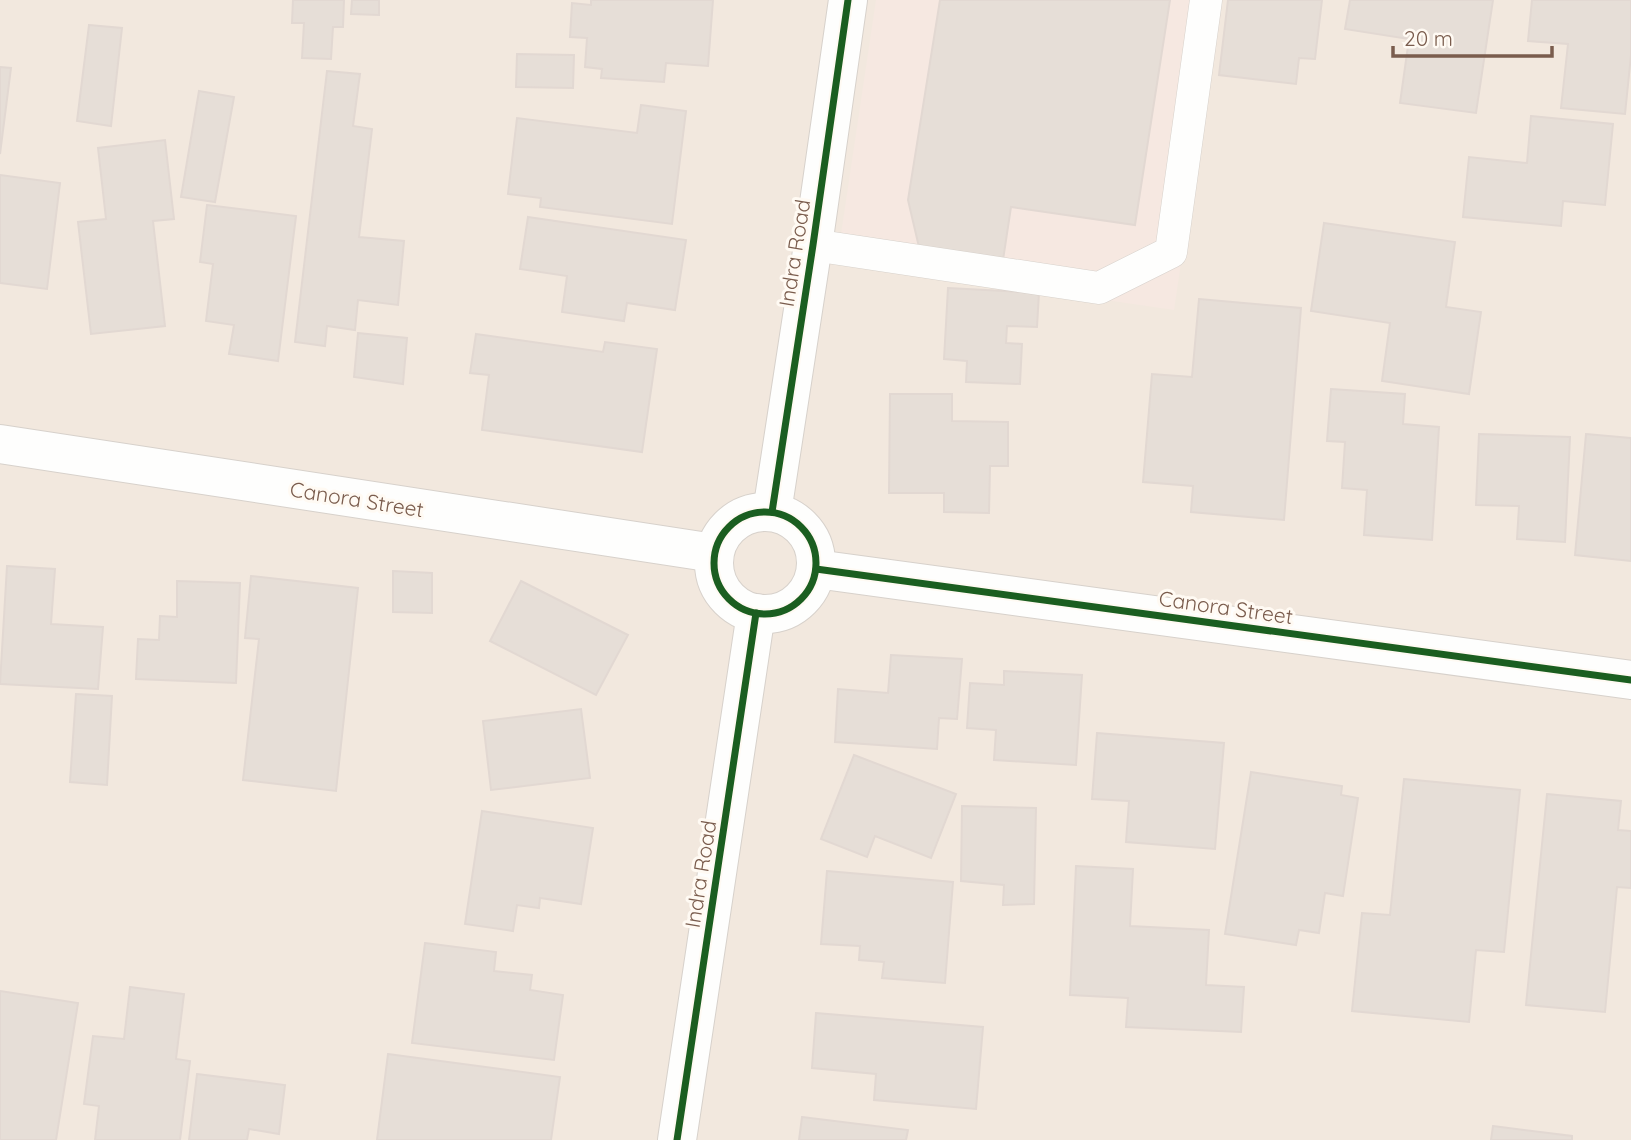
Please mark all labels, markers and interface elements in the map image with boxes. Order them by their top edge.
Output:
scale bar [1393,14,1552,58]
text: 20 m [1404,25,1453,51]
street label: Indra Road [773,197,815,309]
street label: Canora Street [288,476,426,522]
street label: Canora Street [1157,585,1295,629]
street label: Indra Road [679,818,721,930]

